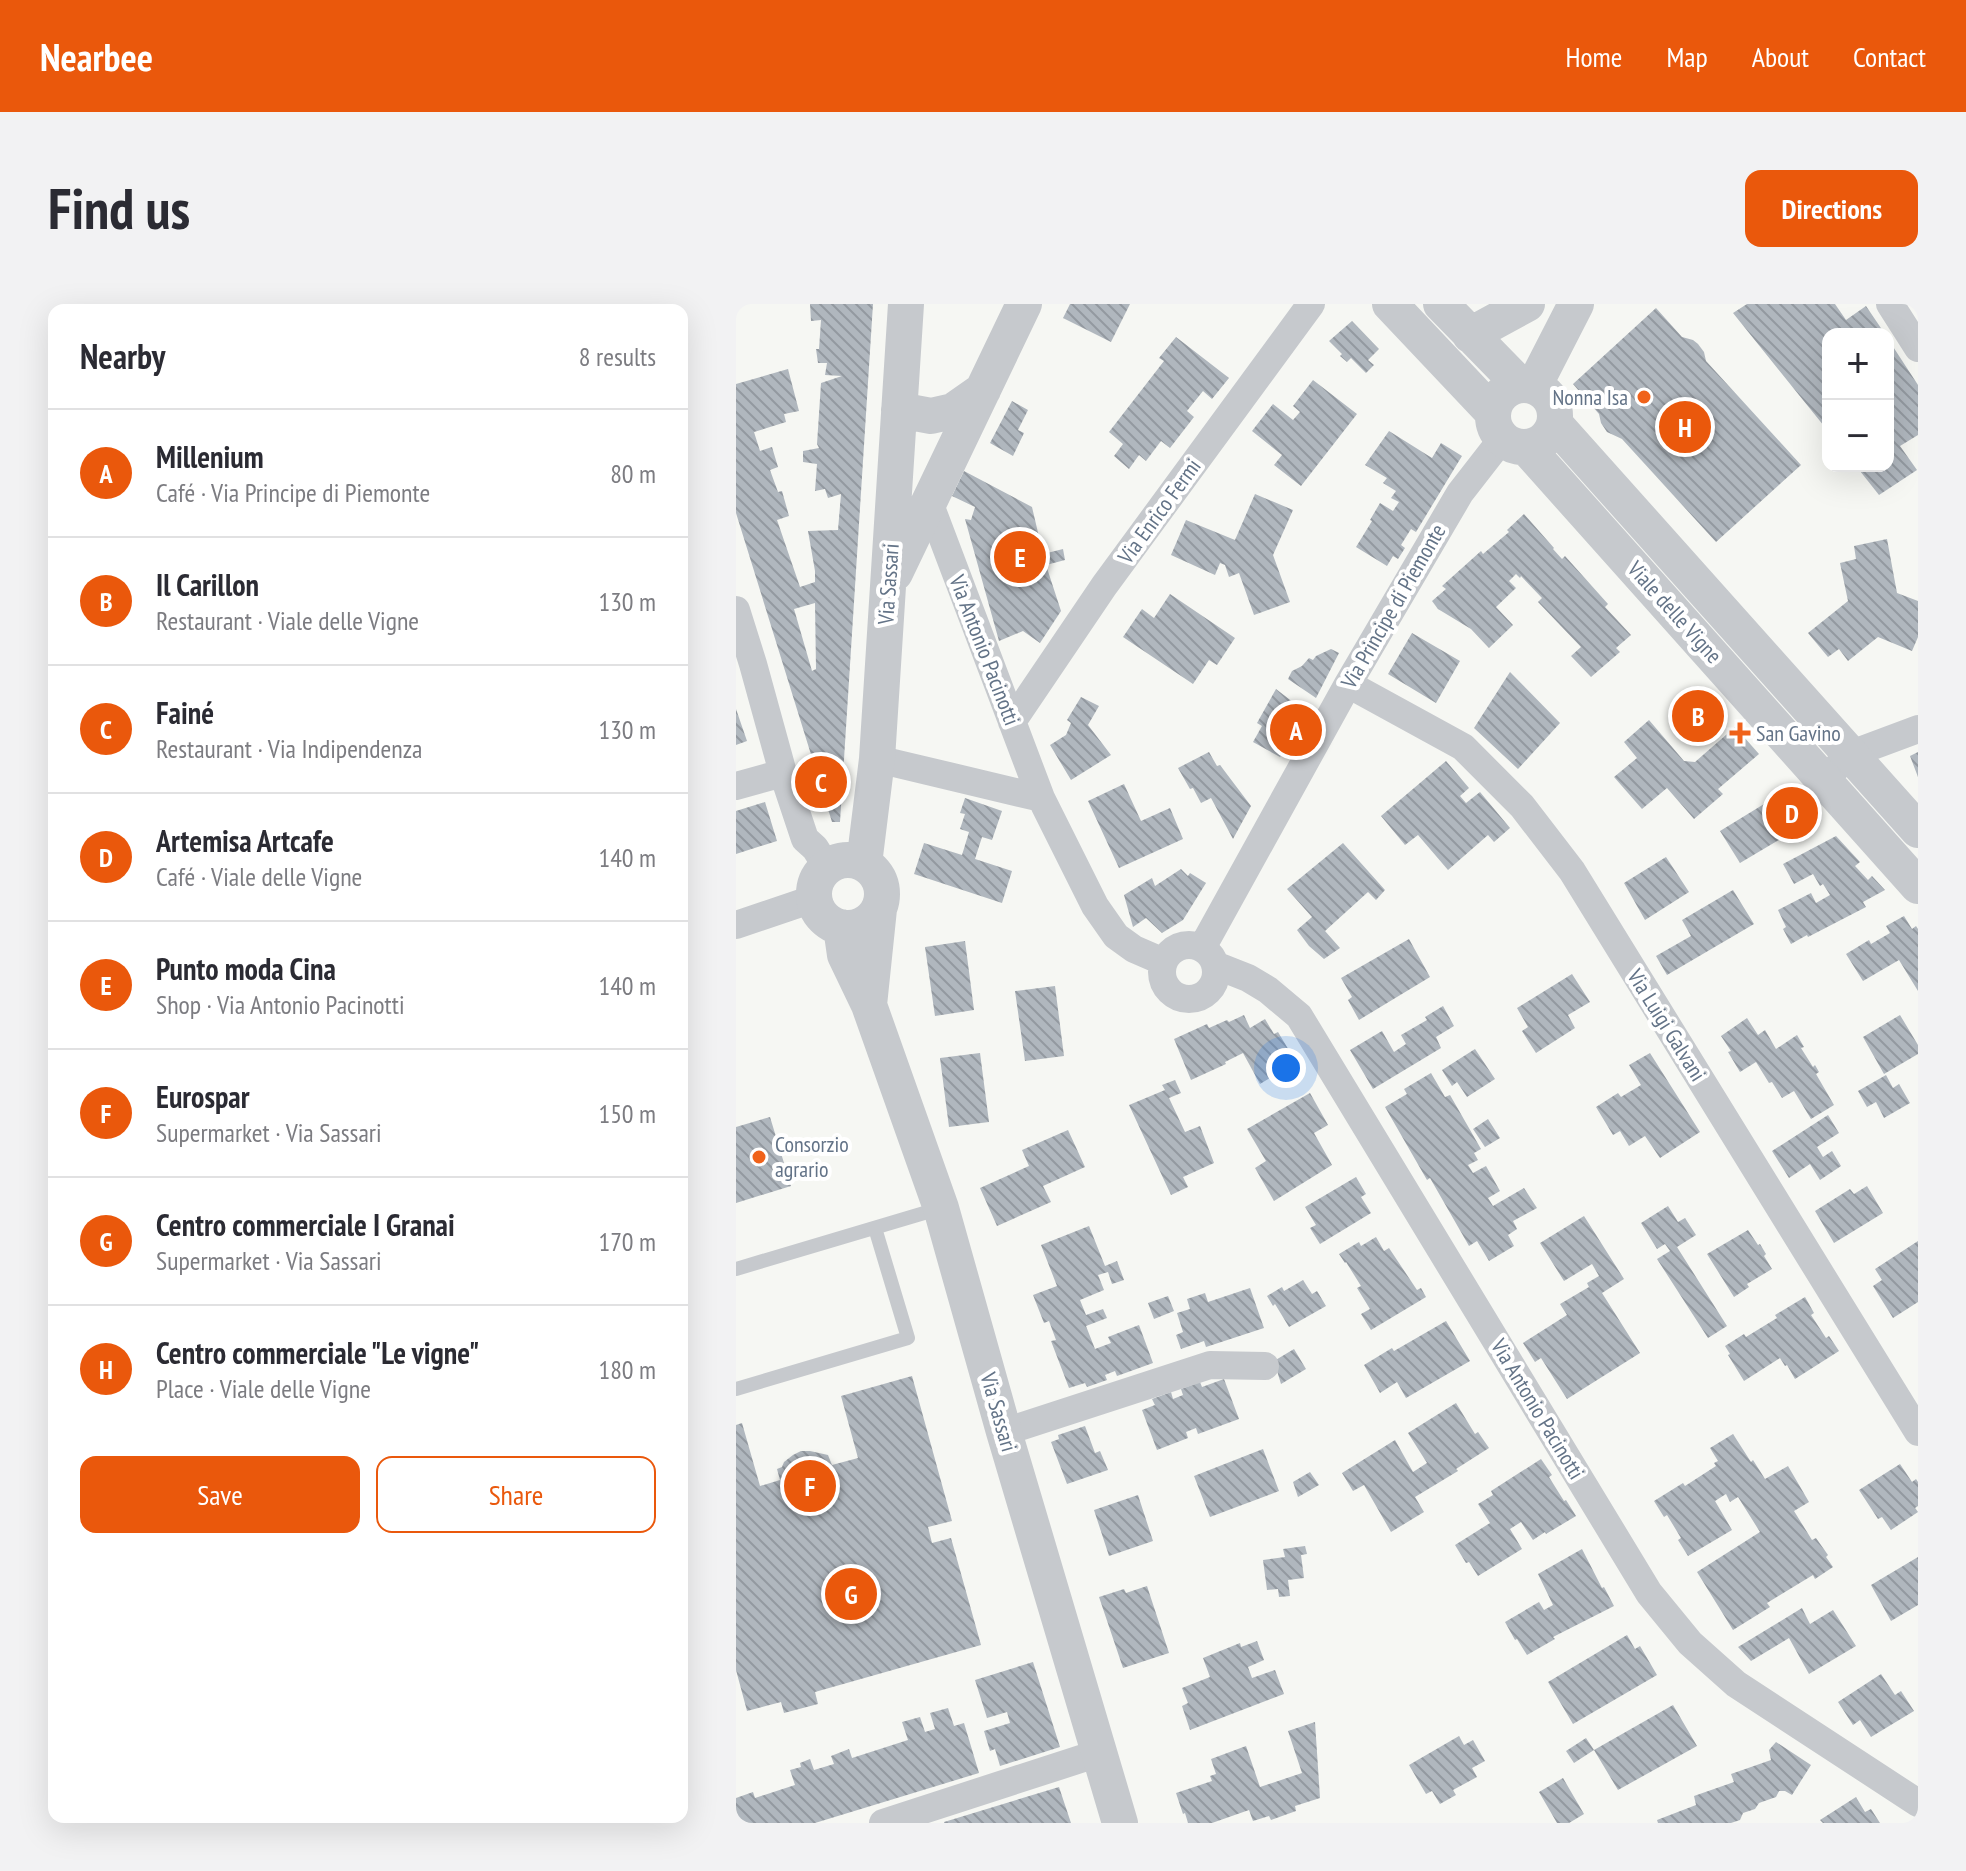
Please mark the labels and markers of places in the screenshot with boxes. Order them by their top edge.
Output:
place label: Nonna Isa [1553,383,1628,411]
marker: Nonna Isa [1635,388,1653,406]
pin: H [1659,397,1711,457]
pin: E [994,527,1046,587]
pin: B [1672,686,1724,746]
pin: A [1270,700,1322,760]
place label: San Gavino [1756,719,1841,747]
marker: San Gavino [1731,724,1749,742]
pin: C [795,752,847,812]
pin: D [1766,783,1818,843]
place label: Consorzio agrario [775,1130,849,1183]
marker: Consorzio agrario [750,1148,768,1166]
pin: F [784,1456,836,1516]
pin: G [825,1564,877,1624]

